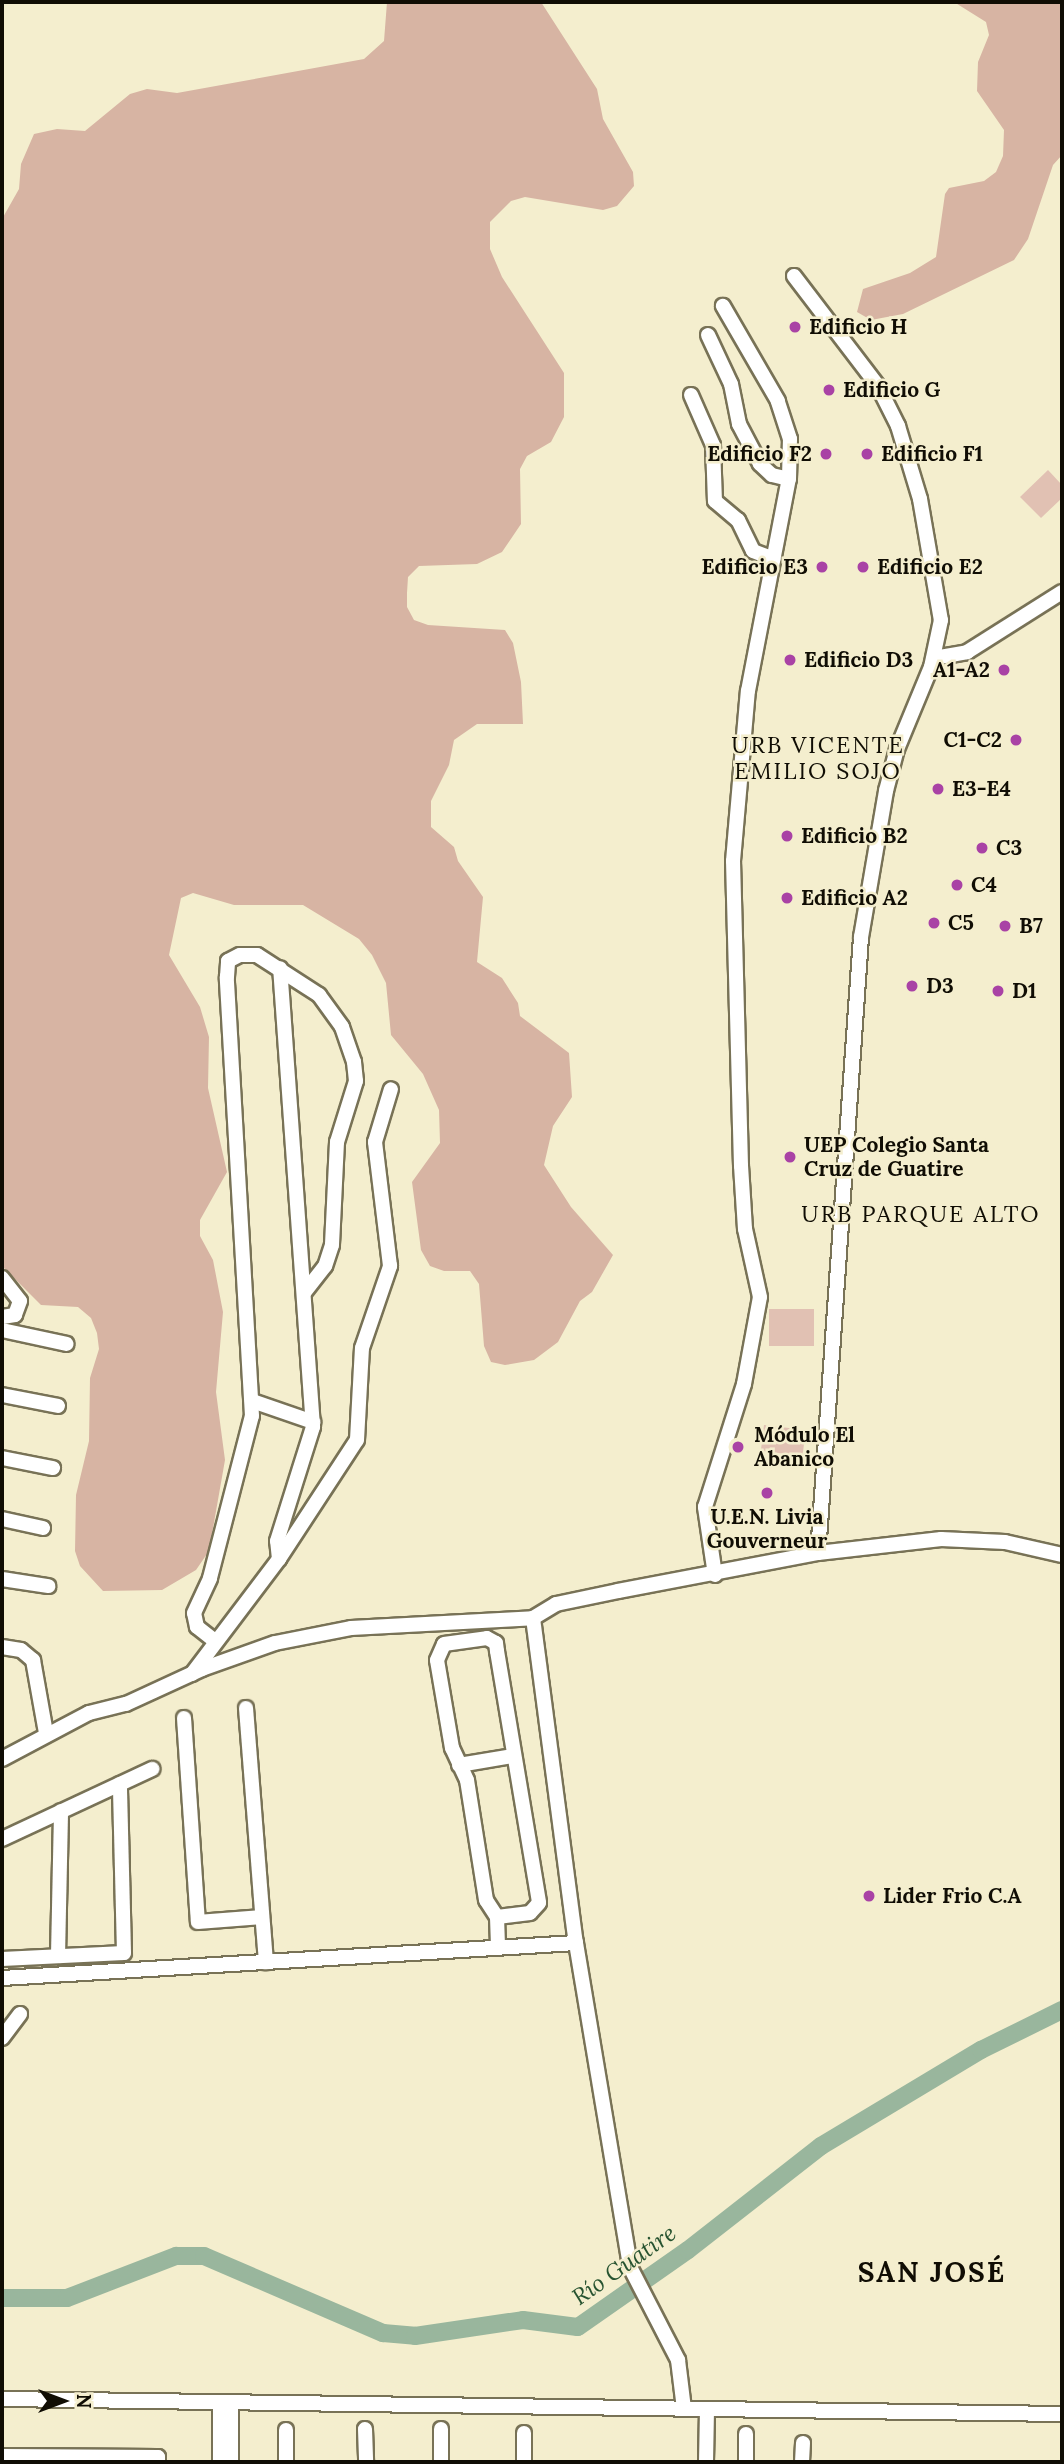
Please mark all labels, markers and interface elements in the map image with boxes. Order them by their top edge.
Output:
place label: Edificio H [809,314,907,340]
marker: Edificio H [787,319,803,335]
place label: Edificio G [843,377,940,403]
marker: Edificio G [821,382,837,398]
place label: Edificio F2 [707,441,812,467]
place label: Edificio F1 [881,441,983,467]
marker: Edificio F2 [818,446,834,462]
marker: Edificio F1 [859,446,875,462]
place label: Edificio E3 [702,554,808,580]
place label: Edificio E2 [877,554,983,580]
marker: Edificio E3 [814,559,830,575]
marker: Edificio E2 [855,559,871,575]
place label: Edificio D3 [804,647,913,673]
marker: Edificio D3 [782,652,798,668]
place label: A1-A2 [933,657,990,683]
marker: A1-A2 [996,662,1012,678]
place label: C1-C2 [943,727,1002,753]
district label: URB VICENTE EMILIO SOJO [733,731,903,785]
marker: C1-C2 [1008,732,1024,748]
place label: E3-E4 [952,776,1011,802]
marker: E3-E4 [930,781,946,797]
place label: Edificio B2 [801,823,908,849]
marker: Edificio B2 [779,828,795,844]
place label: C3 [996,835,1022,861]
marker: C3 [974,840,990,856]
place label: C4 [971,872,997,898]
marker: C4 [949,877,965,893]
place label: Edificio A2 [801,885,908,911]
marker: Edificio A2 [779,890,795,906]
place label: C5 [948,910,974,936]
place label: B7 [1019,913,1043,939]
marker: C5 [926,915,942,931]
marker: B7 [997,918,1013,934]
place label: D3 [926,973,954,999]
marker: D3 [904,978,920,994]
place label: D1 [1012,978,1036,1004]
marker: D1 [990,983,1006,999]
place label: UEP Colegio Santa Cruz de Guatire [804,1132,989,1182]
marker: UEP Colegio Santa Cruz de Guatire [782,1149,798,1165]
district label: URB PARQUE ALTO [803,1200,1039,1228]
place label: Módulo El Abanico [754,1422,855,1472]
marker: Módulo El Abanico [728,1437,748,1457]
marker: U.E.N. Livia Gouverneur [759,1485,775,1501]
place label: U.E.N. Livia Gouverneur [707,1504,827,1554]
place label: Lider Frio C.A [883,1883,1021,1909]
marker: Lider Frio C.A [861,1888,877,1904]
water label: Río Guatire [567,2219,681,2311]
district label: SAN JOSÉ [859,2255,1005,2289]
north arrow [28,2366,98,2436]
text: N [72,2394,96,2408]

